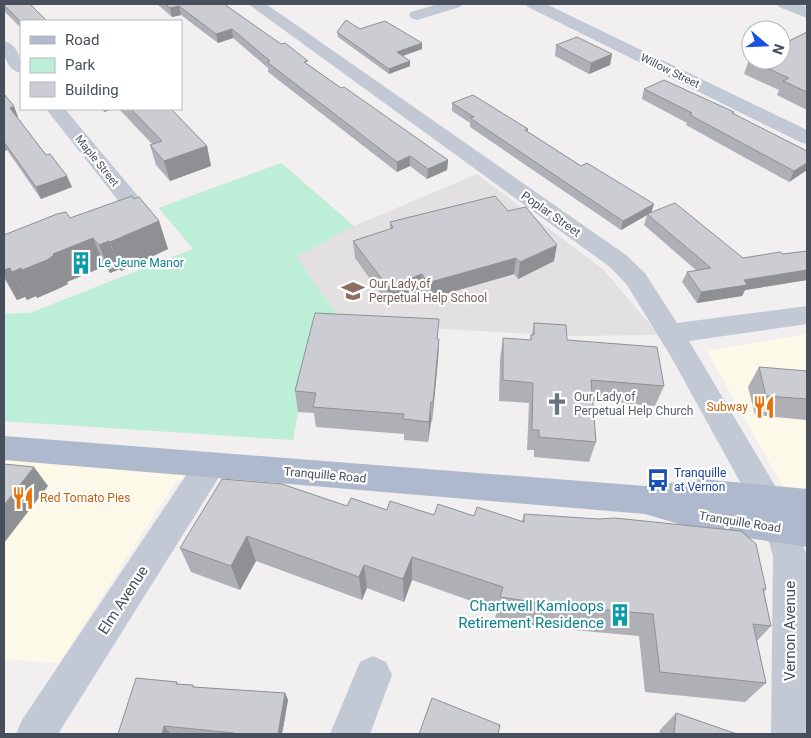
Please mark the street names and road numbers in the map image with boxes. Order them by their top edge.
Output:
street label: Willow Street [638,51,702,91]
street label: Maple Street [72,133,122,189]
street label: Poplar Street [519,188,583,240]
street label: Tranquille Road [283,464,367,486]
street label: Tranquille Road [698,509,782,535]
street label: Elm Avenue [94,562,152,638]
street label: Vernon Avenue [781,581,799,681]

